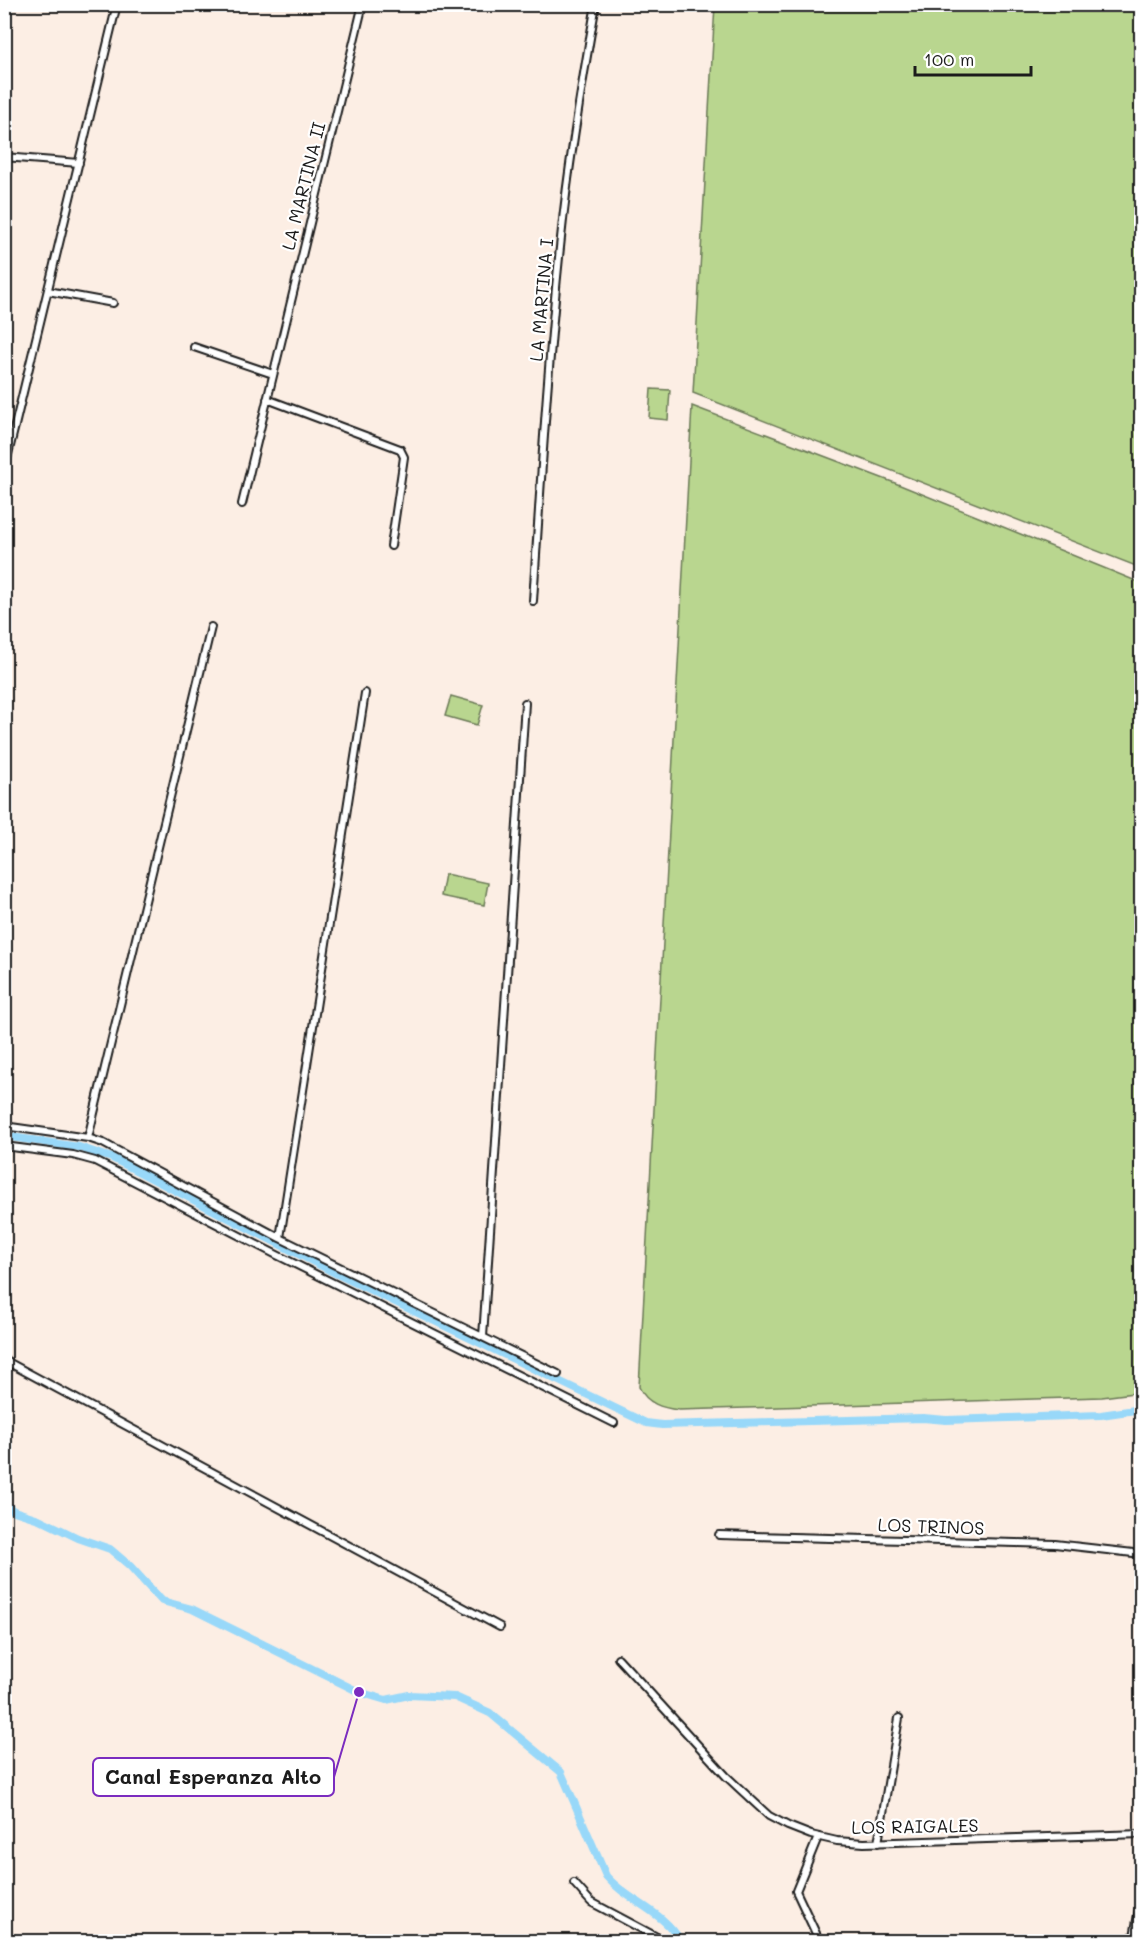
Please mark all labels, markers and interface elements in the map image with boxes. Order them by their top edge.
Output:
scale bar [915,39,1030,77]
text: 100 m [924,47,974,71]
street label: LA MARTINA II [275,119,331,253]
street label: LA MARTINA I [524,237,558,362]
street label: LOS TRINOS [877,1512,985,1540]
callout: Canal Esperanza Alto [93,1758,334,1796]
text: Canal Esperanza Alto [105,1763,321,1789]
street label: LOS RAIGALES [851,1813,979,1839]

